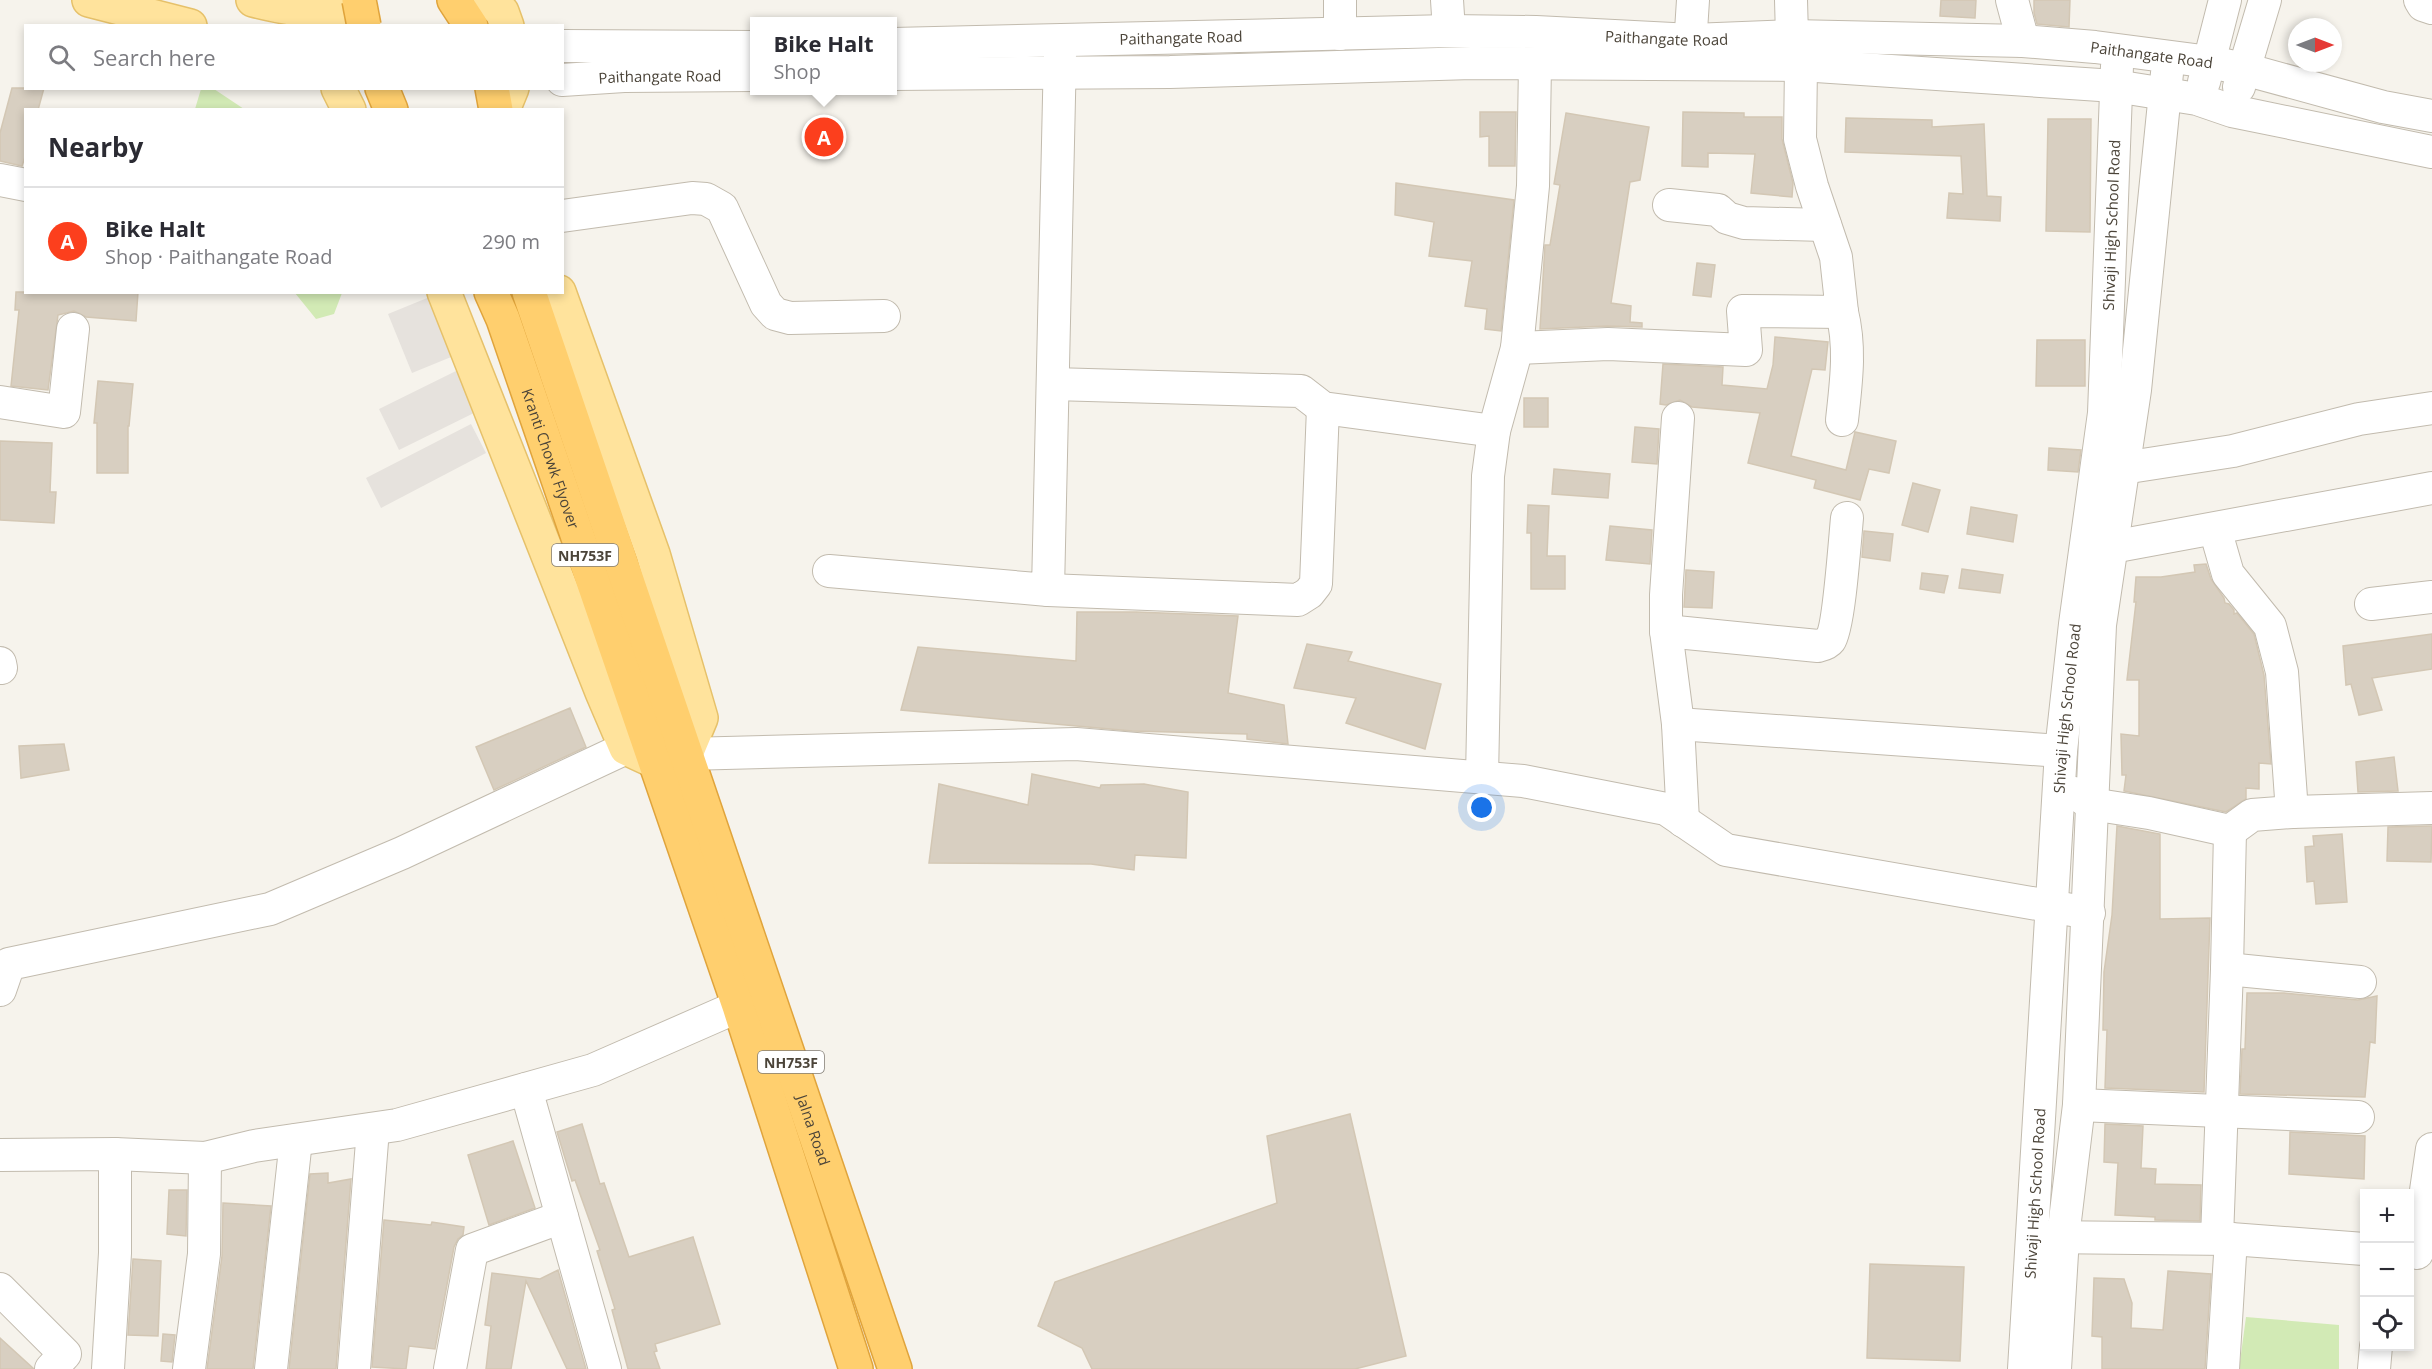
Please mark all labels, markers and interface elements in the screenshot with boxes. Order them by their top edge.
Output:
popup [750,17,897,95]
north arrow [2288,18,2342,72]
search box [24,24,564,90]
street label: Paithangate Road [1119,26,1243,49]
street label: Paithangate Road [1605,26,1729,50]
text: Bike Halt [773,28,874,58]
street label: Paithangate Road [2089,37,2214,72]
icon: search [45,41,78,74]
text: Search here [93,42,216,72]
text: Shop [773,58,821,85]
street label: Paithangate Road [598,65,722,88]
pin: A [804,114,844,160]
text: Nearby [48,129,143,165]
street label: Shivaji High School Road [2098,139,2124,311]
text: Bike Halt [105,213,205,243]
text: A [61,228,74,255]
text: 290 m [482,228,540,255]
text: Shop · Paithangate Road [105,243,332,270]
street label: Kranti Chowk Flyover [518,386,584,531]
road number: NH753F [552,544,618,566]
street label: Shivaji High School Road [2048,622,2085,794]
your location [1467,793,1496,822]
road number: NH753F [758,1051,824,1073]
street label: Jalna Road [792,1090,835,1168]
street label: Shivaji High School Road [2019,1107,2050,1279]
map controls [2360,1189,2414,1351]
button: + [2360,1189,2414,1243]
button: − [2360,1243,2414,1297]
button: locate [2360,1297,2414,1351]

